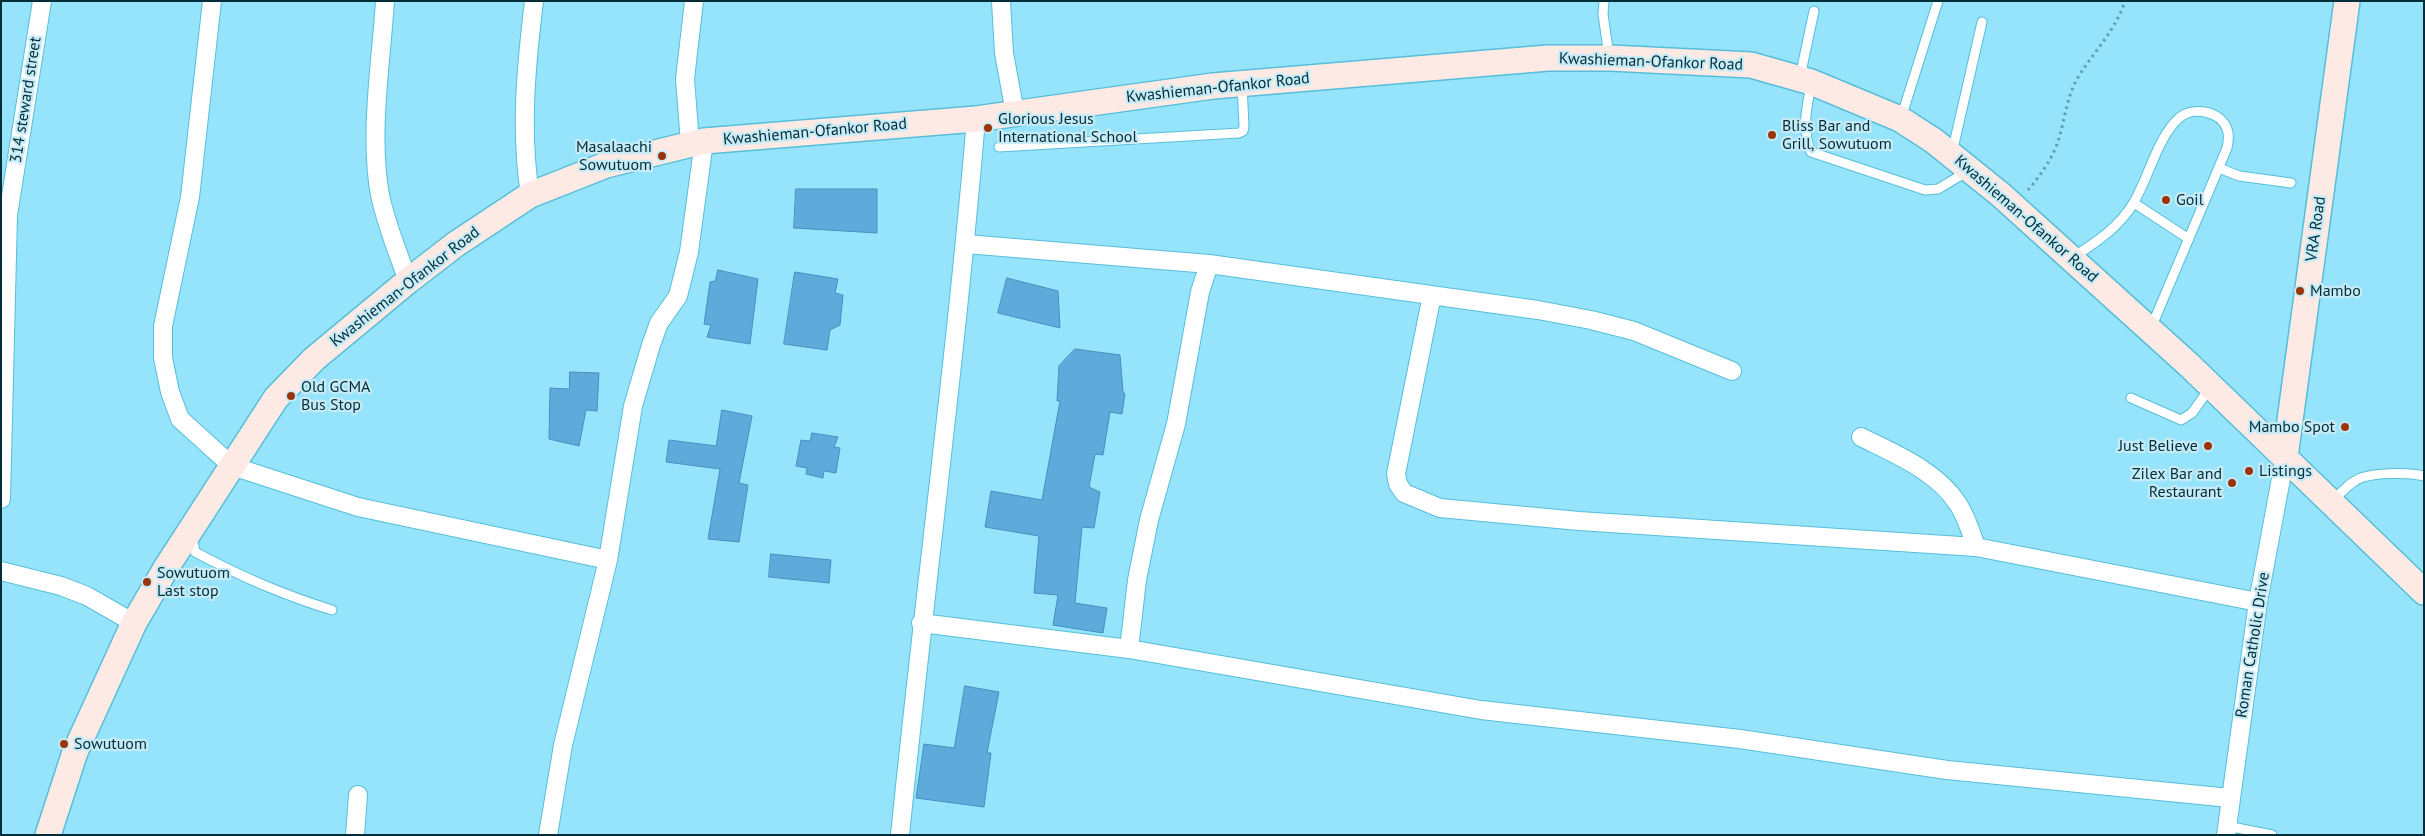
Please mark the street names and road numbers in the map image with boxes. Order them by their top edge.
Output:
street label: 314 steward street [7,36,45,164]
street label: Kwashieman-Ofankor Road [1559,49,1743,75]
street label: Kwashieman-Ofankor Road [1125,69,1311,107]
street label: Kwashieman-Ofankor Road [722,114,908,150]
street label: Kwashieman-Ofankor Road [1950,151,2102,287]
street label: VRA Road [2302,195,2330,263]
street label: Kwashieman-Ofankor Road [326,223,484,351]
street label: Roman Catholic Drive [2232,571,2274,719]

